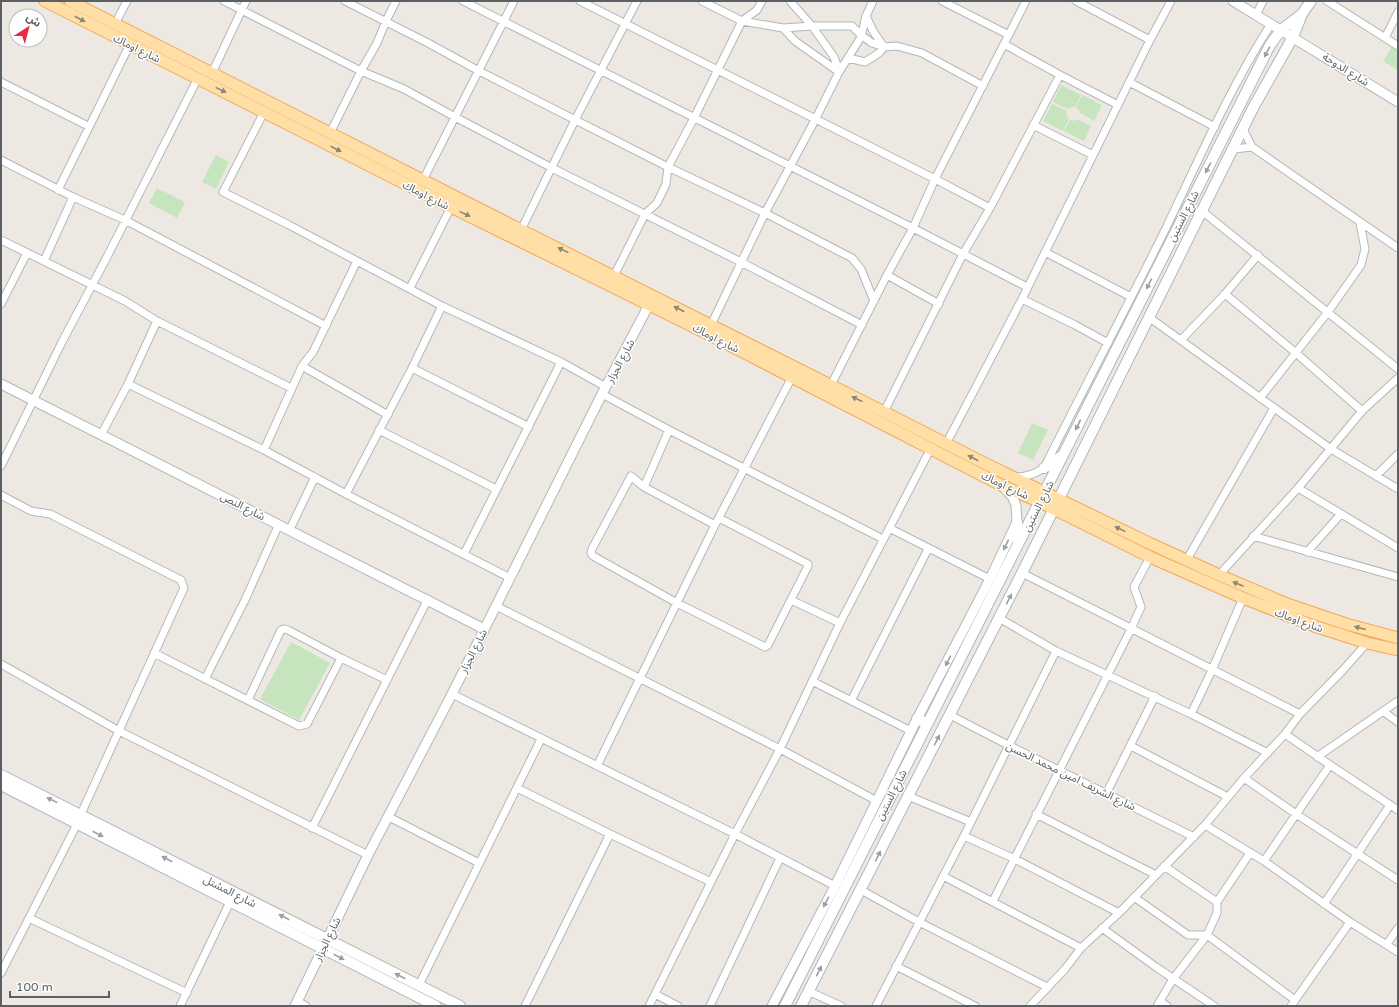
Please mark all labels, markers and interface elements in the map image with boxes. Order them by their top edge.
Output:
north arrow [8,8,48,48]
text: ش [24,11,44,30]
one-way arrow [74,16,85,22]
street label: شارع اوماك [111,32,163,66]
one-way arrow [1263,46,1270,58]
street label: شارع الدوحة [1320,50,1372,90]
one-way arrow [215,86,227,93]
one-way arrow [331,146,342,152]
one-way arrow [1204,162,1211,174]
street label: شارع اوماك [400,178,452,214]
street label: شارع الستين [1165,188,1203,244]
one-way arrow [459,211,471,217]
one-way arrow [557,247,568,253]
one-way arrow [1146,279,1152,290]
one-way arrow [673,306,684,312]
street label: شارع اوماك [690,321,742,357]
street label: شارع الجزار [603,337,638,387]
one-way arrow [852,395,863,402]
one-way arrow [1075,420,1081,431]
one-way arrow [967,455,979,461]
street label: شارع اوماك [979,469,1031,503]
street label: شارع الستين [1020,478,1058,534]
street label: شارع النص [218,490,268,524]
one-way arrow [1115,526,1126,532]
one-way arrow [1003,539,1009,550]
one-way arrow [1232,580,1244,586]
one-way arrow [1006,593,1012,605]
street label: شارع اوماك [1273,606,1325,636]
one-way arrow [1354,625,1366,631]
street label: شارع الجزار [456,627,491,677]
one-way arrow [945,655,951,667]
one-way arrow [934,734,940,745]
street label: شارع الشريف امين محمد الحسن [1003,739,1138,815]
street label: شارع الستين [873,767,911,823]
one-way arrow [46,797,58,803]
one-way arrow [93,831,104,837]
one-way arrow [875,850,881,861]
one-way arrow [162,856,173,862]
street label: شارع المشتل [201,873,259,911]
one-way arrow [823,896,829,908]
one-way arrow [278,914,289,921]
street label: شارع الجزار [311,915,345,965]
one-way arrow [333,953,345,960]
one-way arrow [815,965,822,977]
scale bar [10,973,109,999]
one-way arrow [394,973,406,979]
text: 100 m [16,980,53,994]

